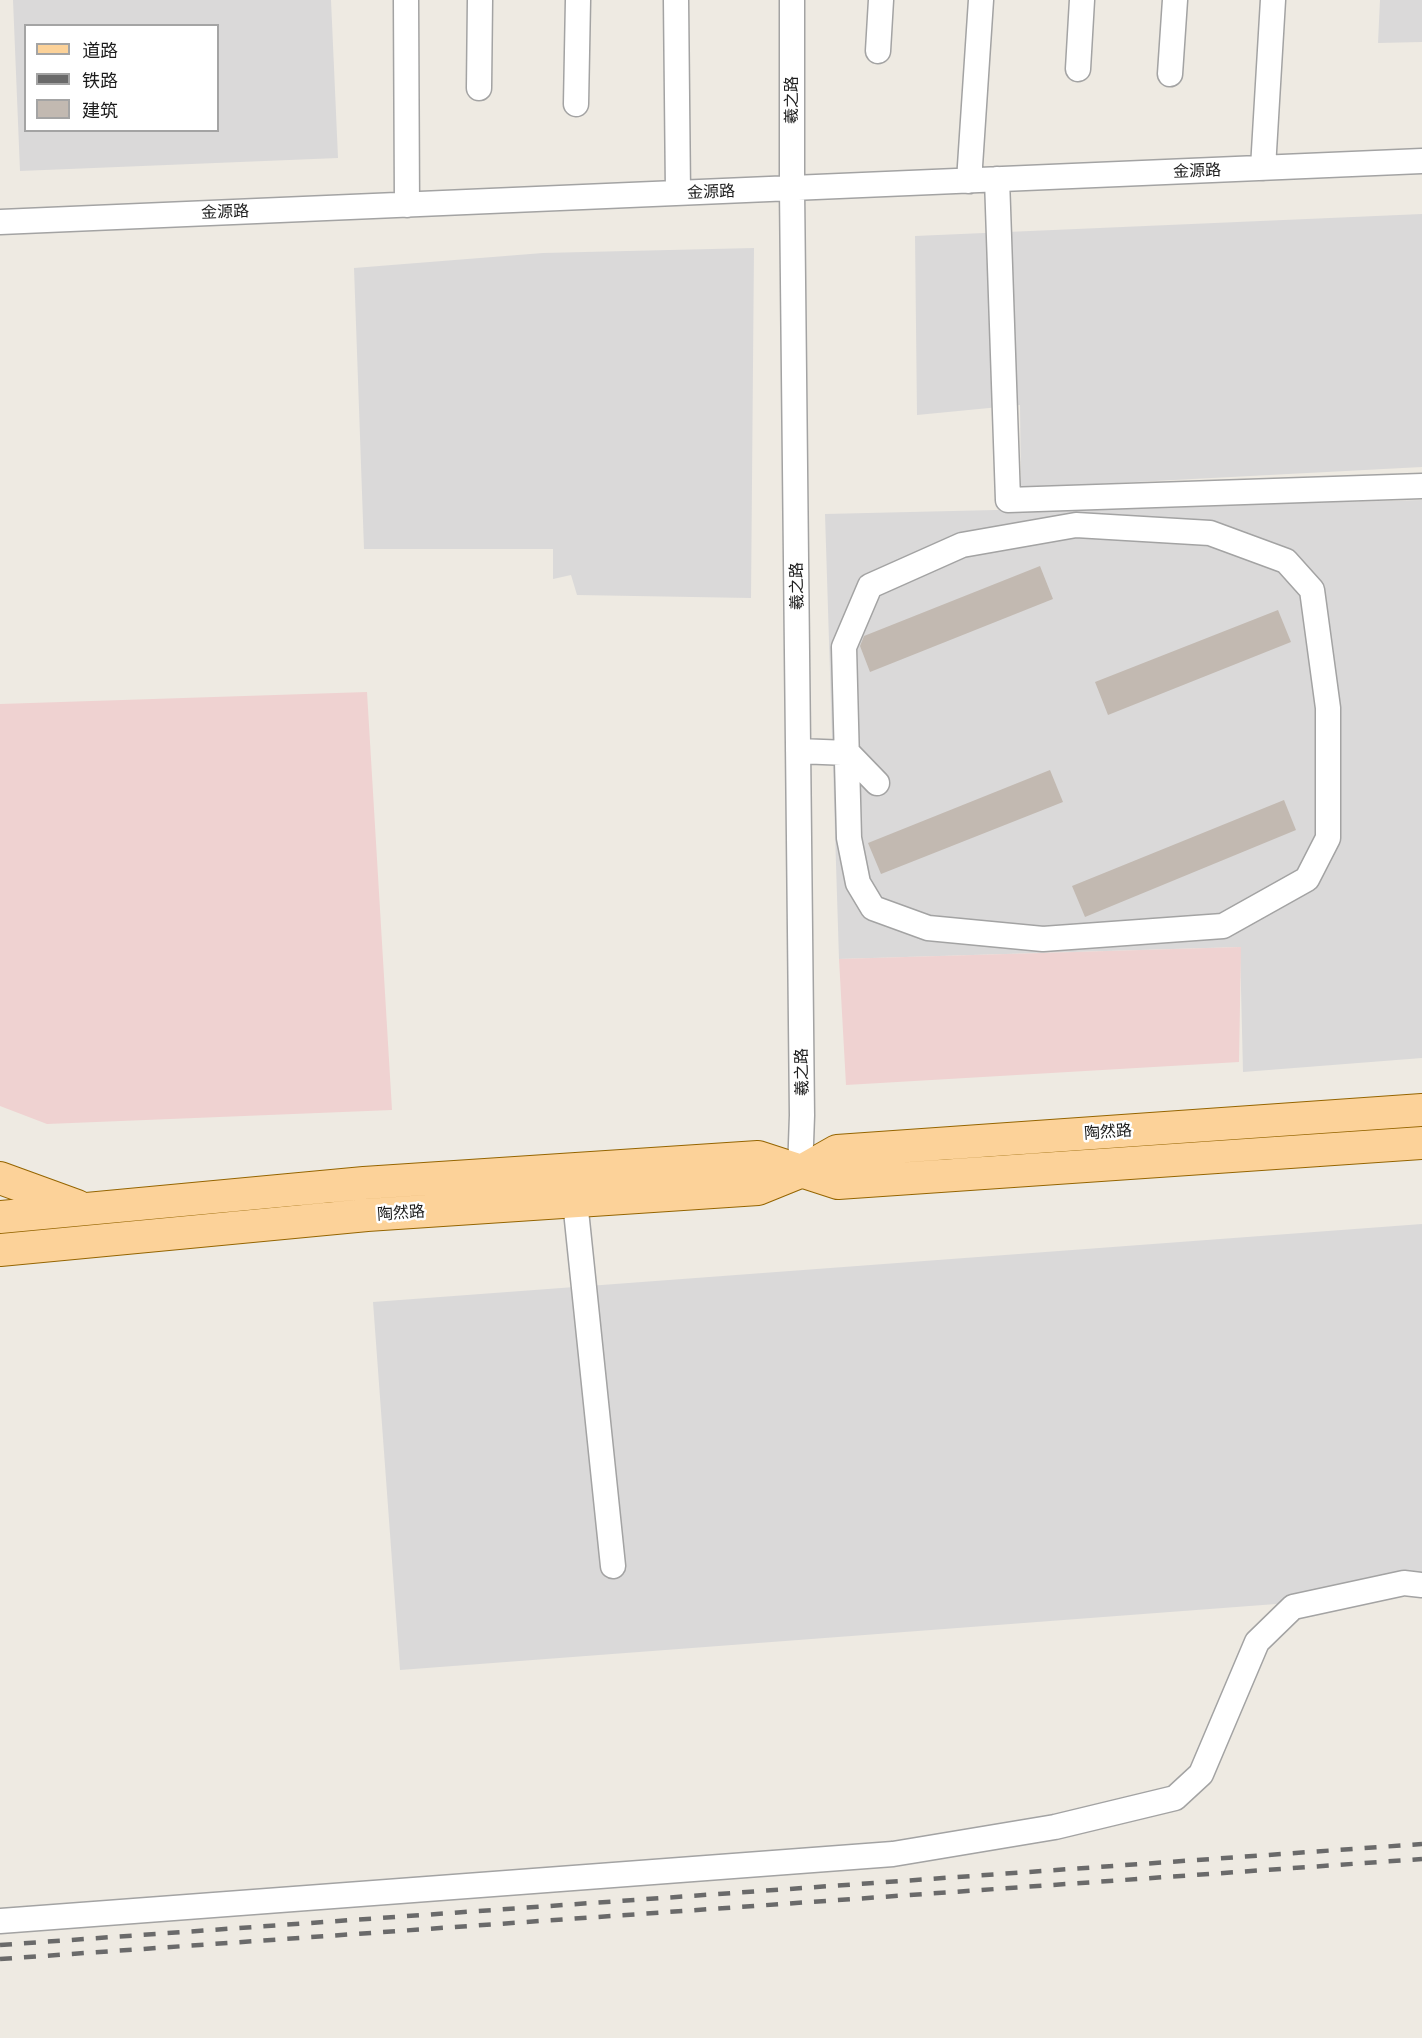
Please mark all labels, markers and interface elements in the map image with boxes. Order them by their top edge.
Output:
legend [24,24,219,132]
text: 道路 [82,39,118,61]
text: 铁路 [82,69,118,91]
street label: 羲之路 [782,76,802,124]
text: 建筑 [82,99,118,121]
street label: 金源路 [1173,161,1221,181]
street label: 金源路 [687,182,735,202]
street label: 金源路 [201,202,249,222]
street label: 羲之路 [787,562,807,610]
street label: 羲之路 [792,1048,812,1096]
street label: 陶然路 [1083,1121,1133,1143]
street label: 陶然路 [376,1202,426,1224]

